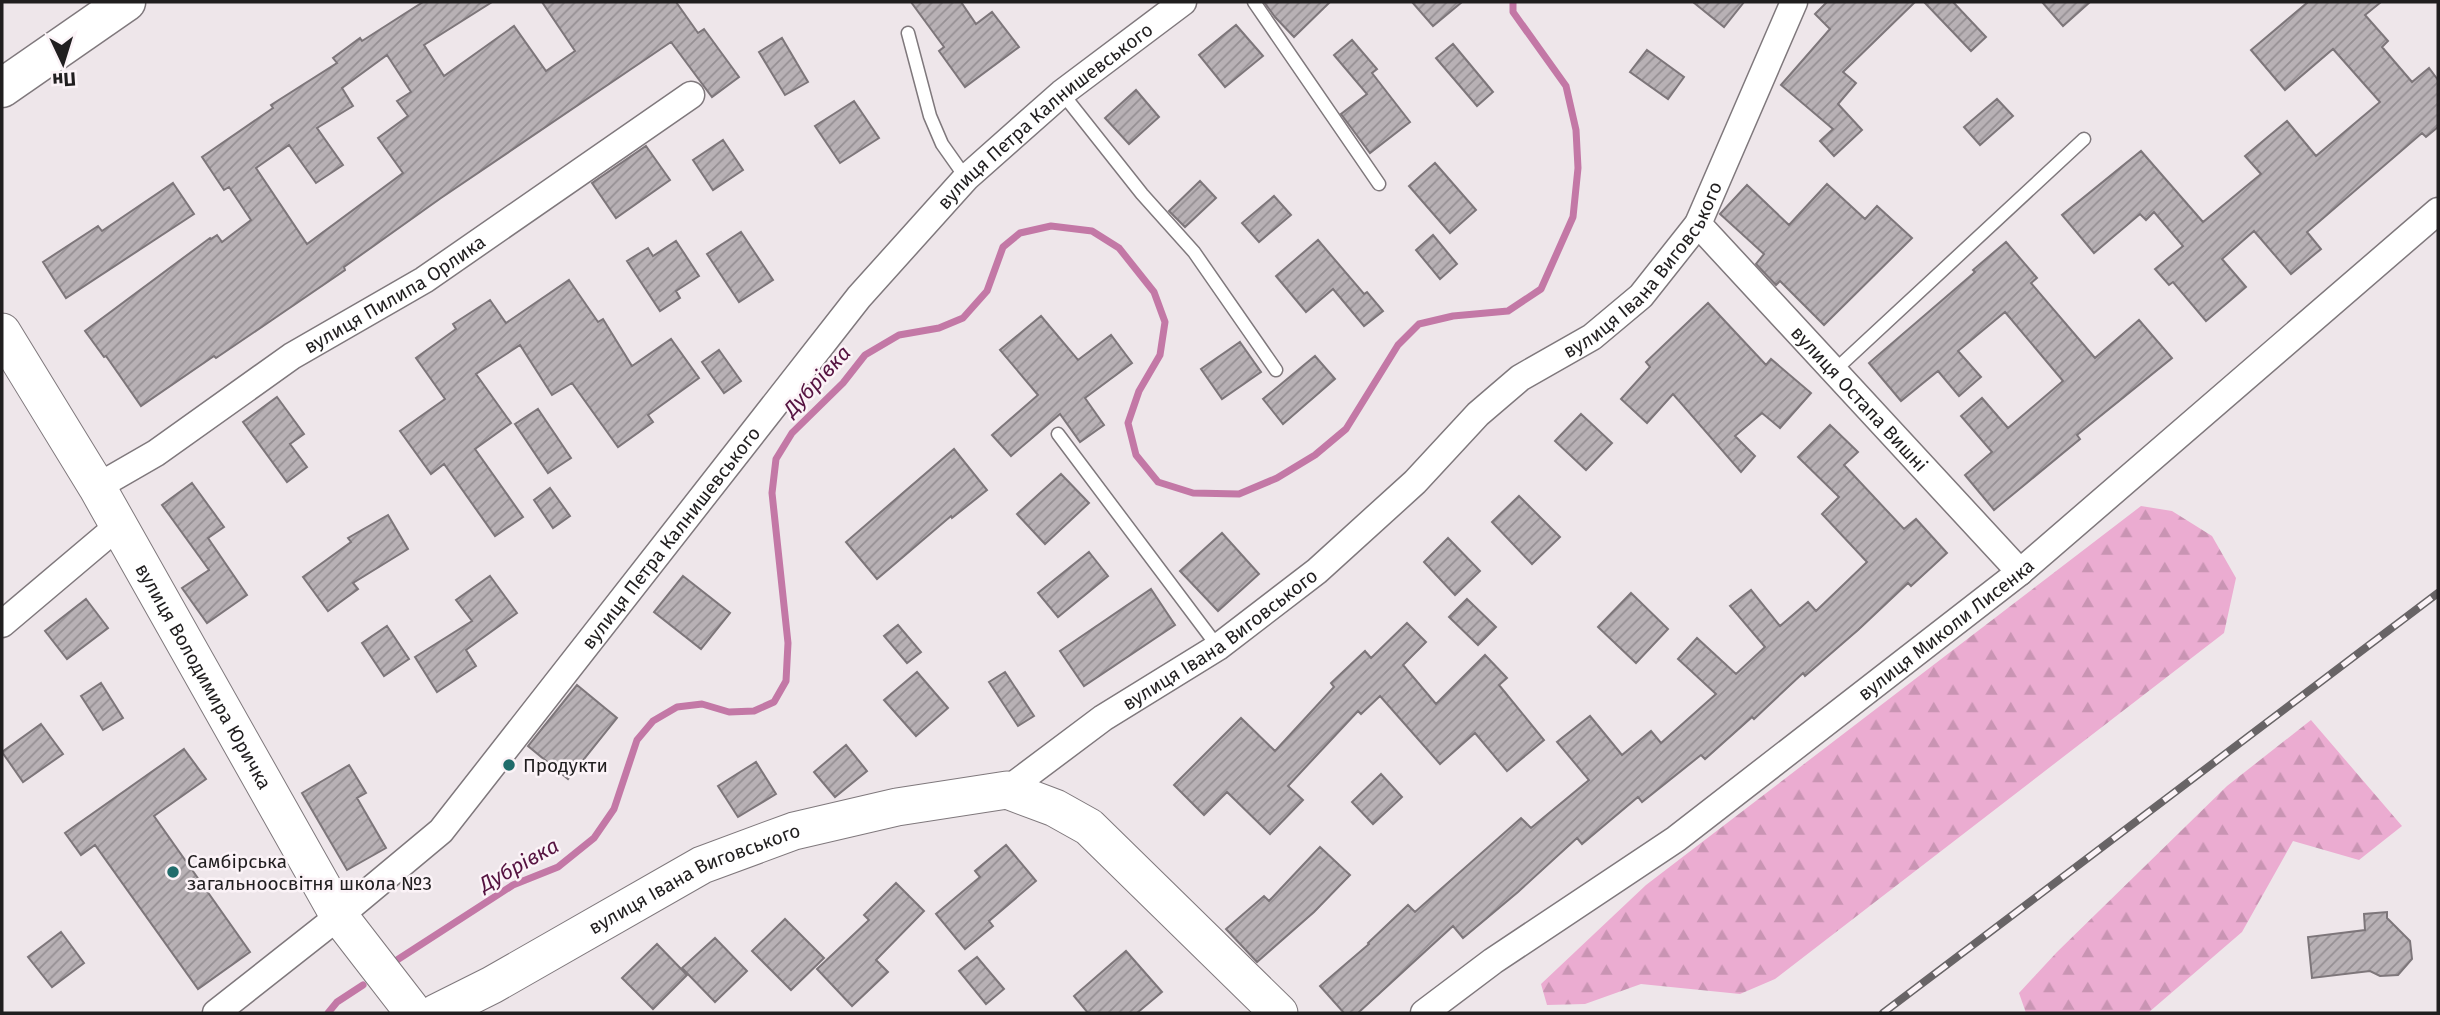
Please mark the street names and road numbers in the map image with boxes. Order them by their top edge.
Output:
street label: вулиця Петра Калнишевського [933,18,1157,214]
street label: вулиця Івана Виговського [1559,178,1727,363]
street label: вулиця Пилипа Орлика [300,230,490,359]
street label: вулиця Остапа Вишні [1786,321,1932,477]
street label: вулиця Петра Калнишевського [577,422,765,654]
street label: вулиця Миколи Лисенка [1853,554,2039,706]
street label: вулиця Володимира Юричка [130,559,276,793]
street label: вулиця Івана Виговського [1118,564,1322,715]
street label: вулиця Івана Виговського [585,819,802,939]

